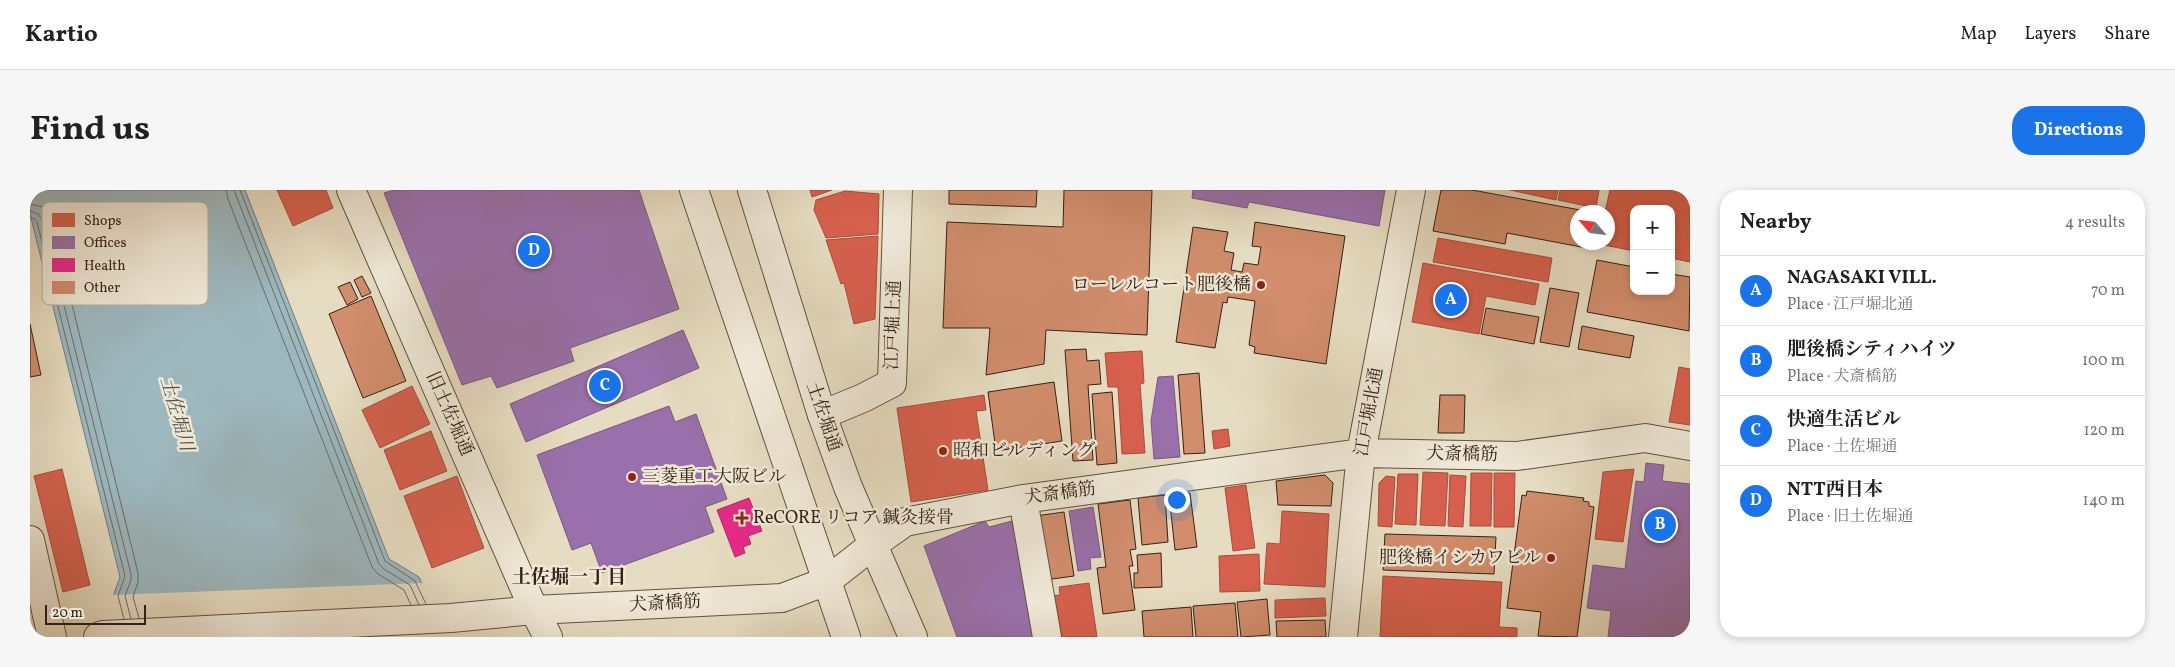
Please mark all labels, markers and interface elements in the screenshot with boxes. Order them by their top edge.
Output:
text: Kartio [25,18,98,52]
text: Map [1960,22,1996,47]
text: Layers [2024,22,2076,47]
text: Share [2104,22,2150,47]
text: Find us [30,106,150,154]
button: Directions [2012,106,2145,155]
legend [42,202,208,305]
north arrow [1570,205,1615,250]
map controls [1630,205,1675,295]
button: + [1630,205,1675,250]
text: Nearby [1740,208,1811,237]
text: Shops [84,212,122,231]
text: 4 results [2065,212,2125,234]
pin: D [518,232,550,270]
text: Offices [84,234,126,253]
button: − [1630,250,1675,295]
text: Health [84,257,126,276]
text: NAGASAKI VILL. [1787,265,1937,291]
place label: ローレルコート肥後橋 [1072,273,1251,298]
text: Other [84,279,120,298]
marker: ローレルコート肥後橋 [1255,279,1267,291]
street label: 江戸堀上通 [880,280,908,370]
text: A [1750,280,1762,302]
text: 70 m [2091,280,2125,302]
pin: A [1435,281,1467,319]
text: Place · 江戸堀北通 [1787,294,1913,316]
text: 肥後橋シティハイツ [1787,337,1956,363]
text: B [1751,350,1761,372]
text: 100 m [2082,350,2125,372]
street label: 江戸堀北通 [1350,366,1390,458]
text: Place · 犬斎橋筋 [1787,366,1897,388]
pin: C [589,367,621,405]
street label: 旧土佐堀通 [419,368,479,460]
water label: 土佐堀川 [153,374,200,456]
street label: 土佐堀通 [799,379,847,455]
text: 快適生活ビル [1787,407,1901,433]
text: C [1751,420,1761,442]
text: 120 m [2083,420,2125,442]
text: Place · 土佐堀通 [1787,436,1897,458]
place label: 昭和ビルディング [953,439,1095,464]
street label: 犬斎橋筋 [1426,442,1498,468]
marker: 昭和ビルディング [937,445,949,457]
place label: 三菱重工大阪ビル [642,465,786,490]
marker: 三菱重工大阪ビル [626,471,638,483]
street label: 犬斎橋筋 [1023,477,1097,511]
text: NTT西日本 [1787,477,1883,503]
your location [1164,487,1190,513]
text: D [1750,490,1762,512]
text: 140 m [2083,490,2125,512]
place label: ReCORE リコア 鍼灸接骨 [753,506,954,531]
pin: B [1644,506,1676,544]
text: Place · 旧土佐堀通 [1787,506,1913,528]
marker: ReCORE リコア 鍼灸接骨 [735,511,749,525]
place label: 肥後橋イシカワビル [1379,546,1541,571]
marker: 肥後橋イシカワビル [1545,552,1557,564]
district label: 土佐堀一丁目 [512,565,626,591]
street label: 犬斎橋筋 [628,590,702,618]
scale bar [45,602,146,625]
text: 20 m [52,604,83,623]

